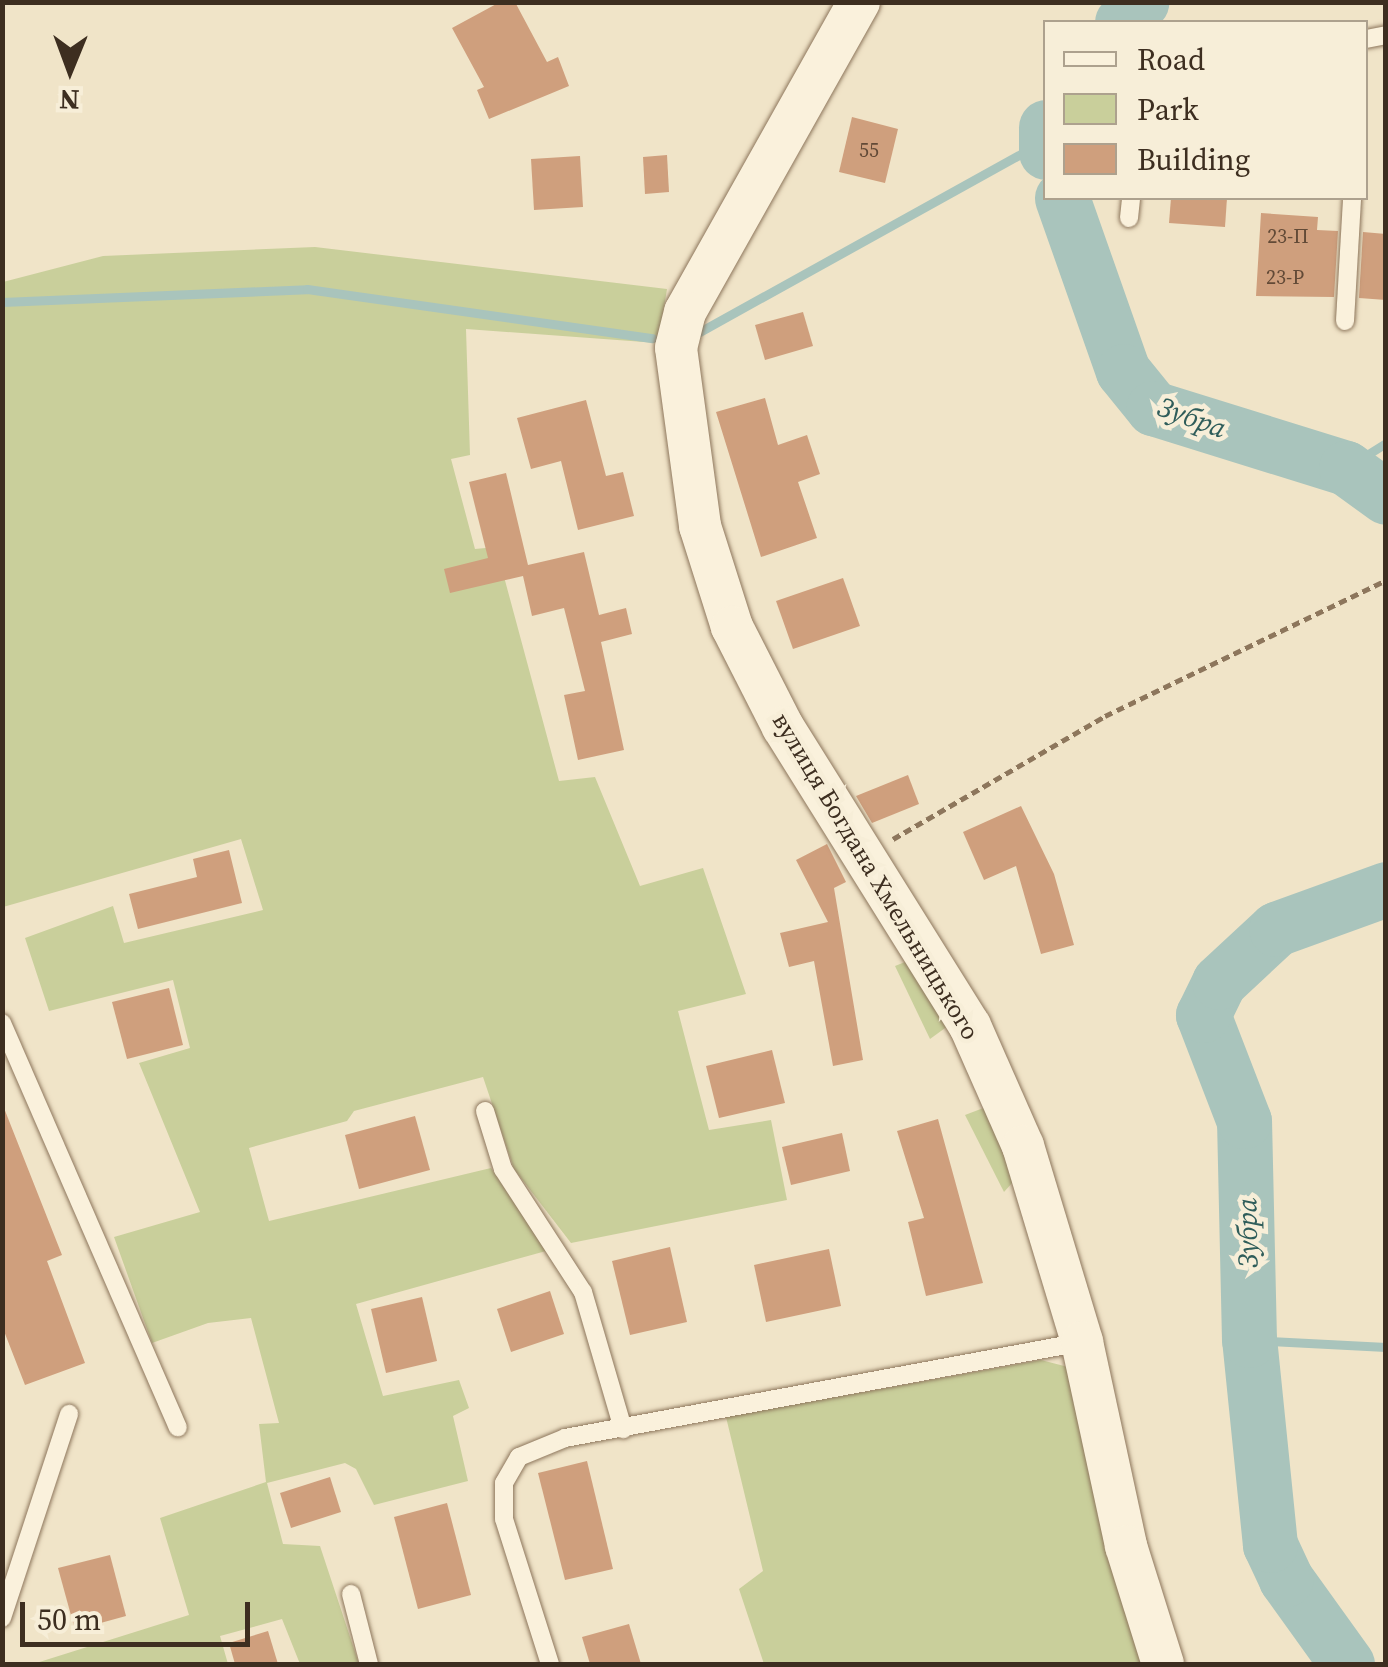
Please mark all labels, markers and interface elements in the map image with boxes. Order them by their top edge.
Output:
north arrow [20,20,120,120]
legend [1043,20,1368,200]
text: Road [1137,39,1205,80]
text: N [59,81,80,119]
text: Park [1137,89,1199,130]
house number: 55 [859,138,879,162]
text: Building [1137,139,1250,180]
house number: 23-П [1267,224,1309,248]
house number: 23-Р [1266,265,1304,289]
water label: Зубра [1153,389,1231,445]
street label: вулиця Богдана Хмельницького [766,707,986,1045]
water label: Зубра [1230,1198,1264,1268]
scale bar [25,1582,255,1644]
text: 50 m [37,1599,101,1640]

